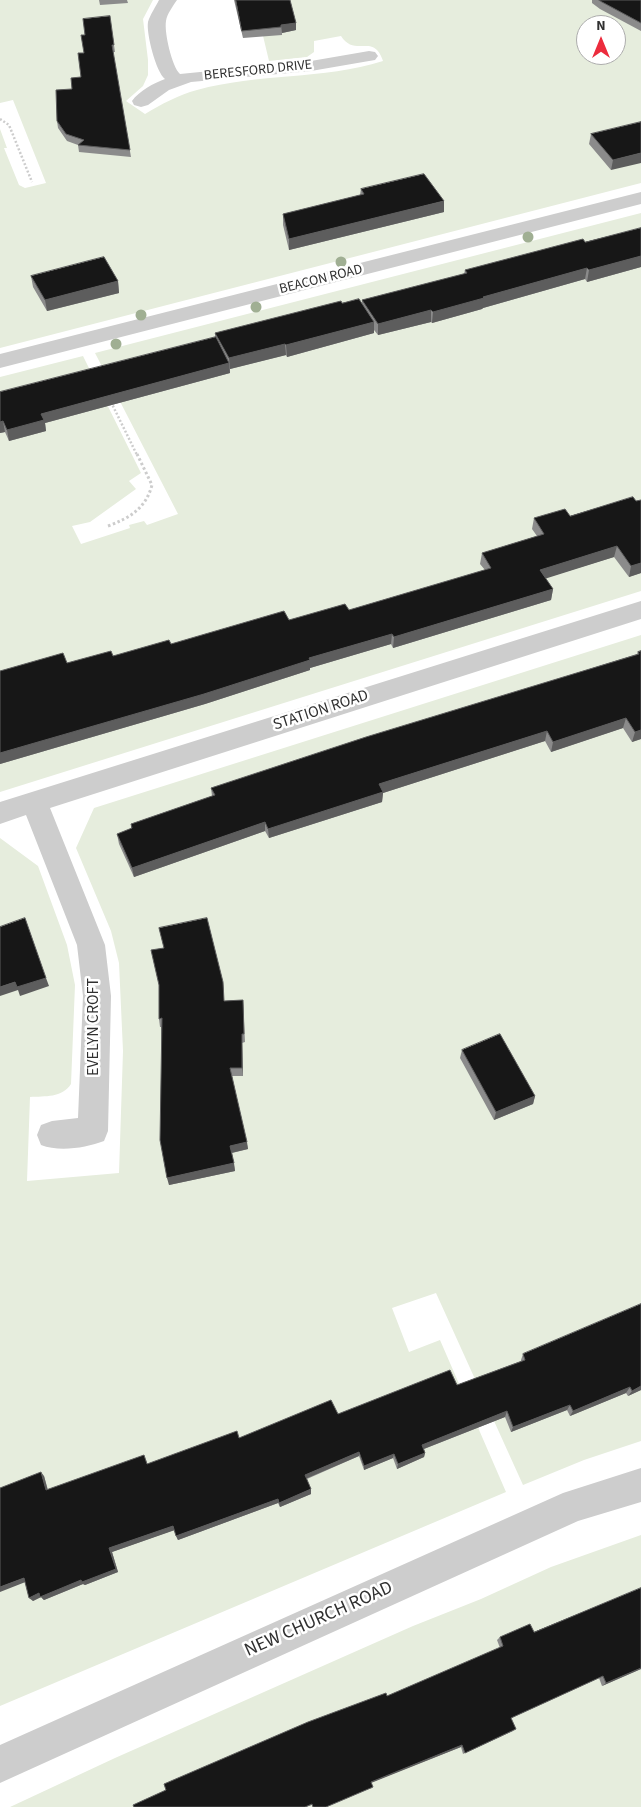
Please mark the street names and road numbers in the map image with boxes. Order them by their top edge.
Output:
street label: BERESFORD DRIVE [203,57,313,85]
street label: BEACON ROAD [278,262,364,298]
street label: STATION ROAD [271,687,371,735]
street label: EVELYN CROFT [84,978,104,1076]
street label: NEW CHURCH ROAD [241,1577,397,1663]

